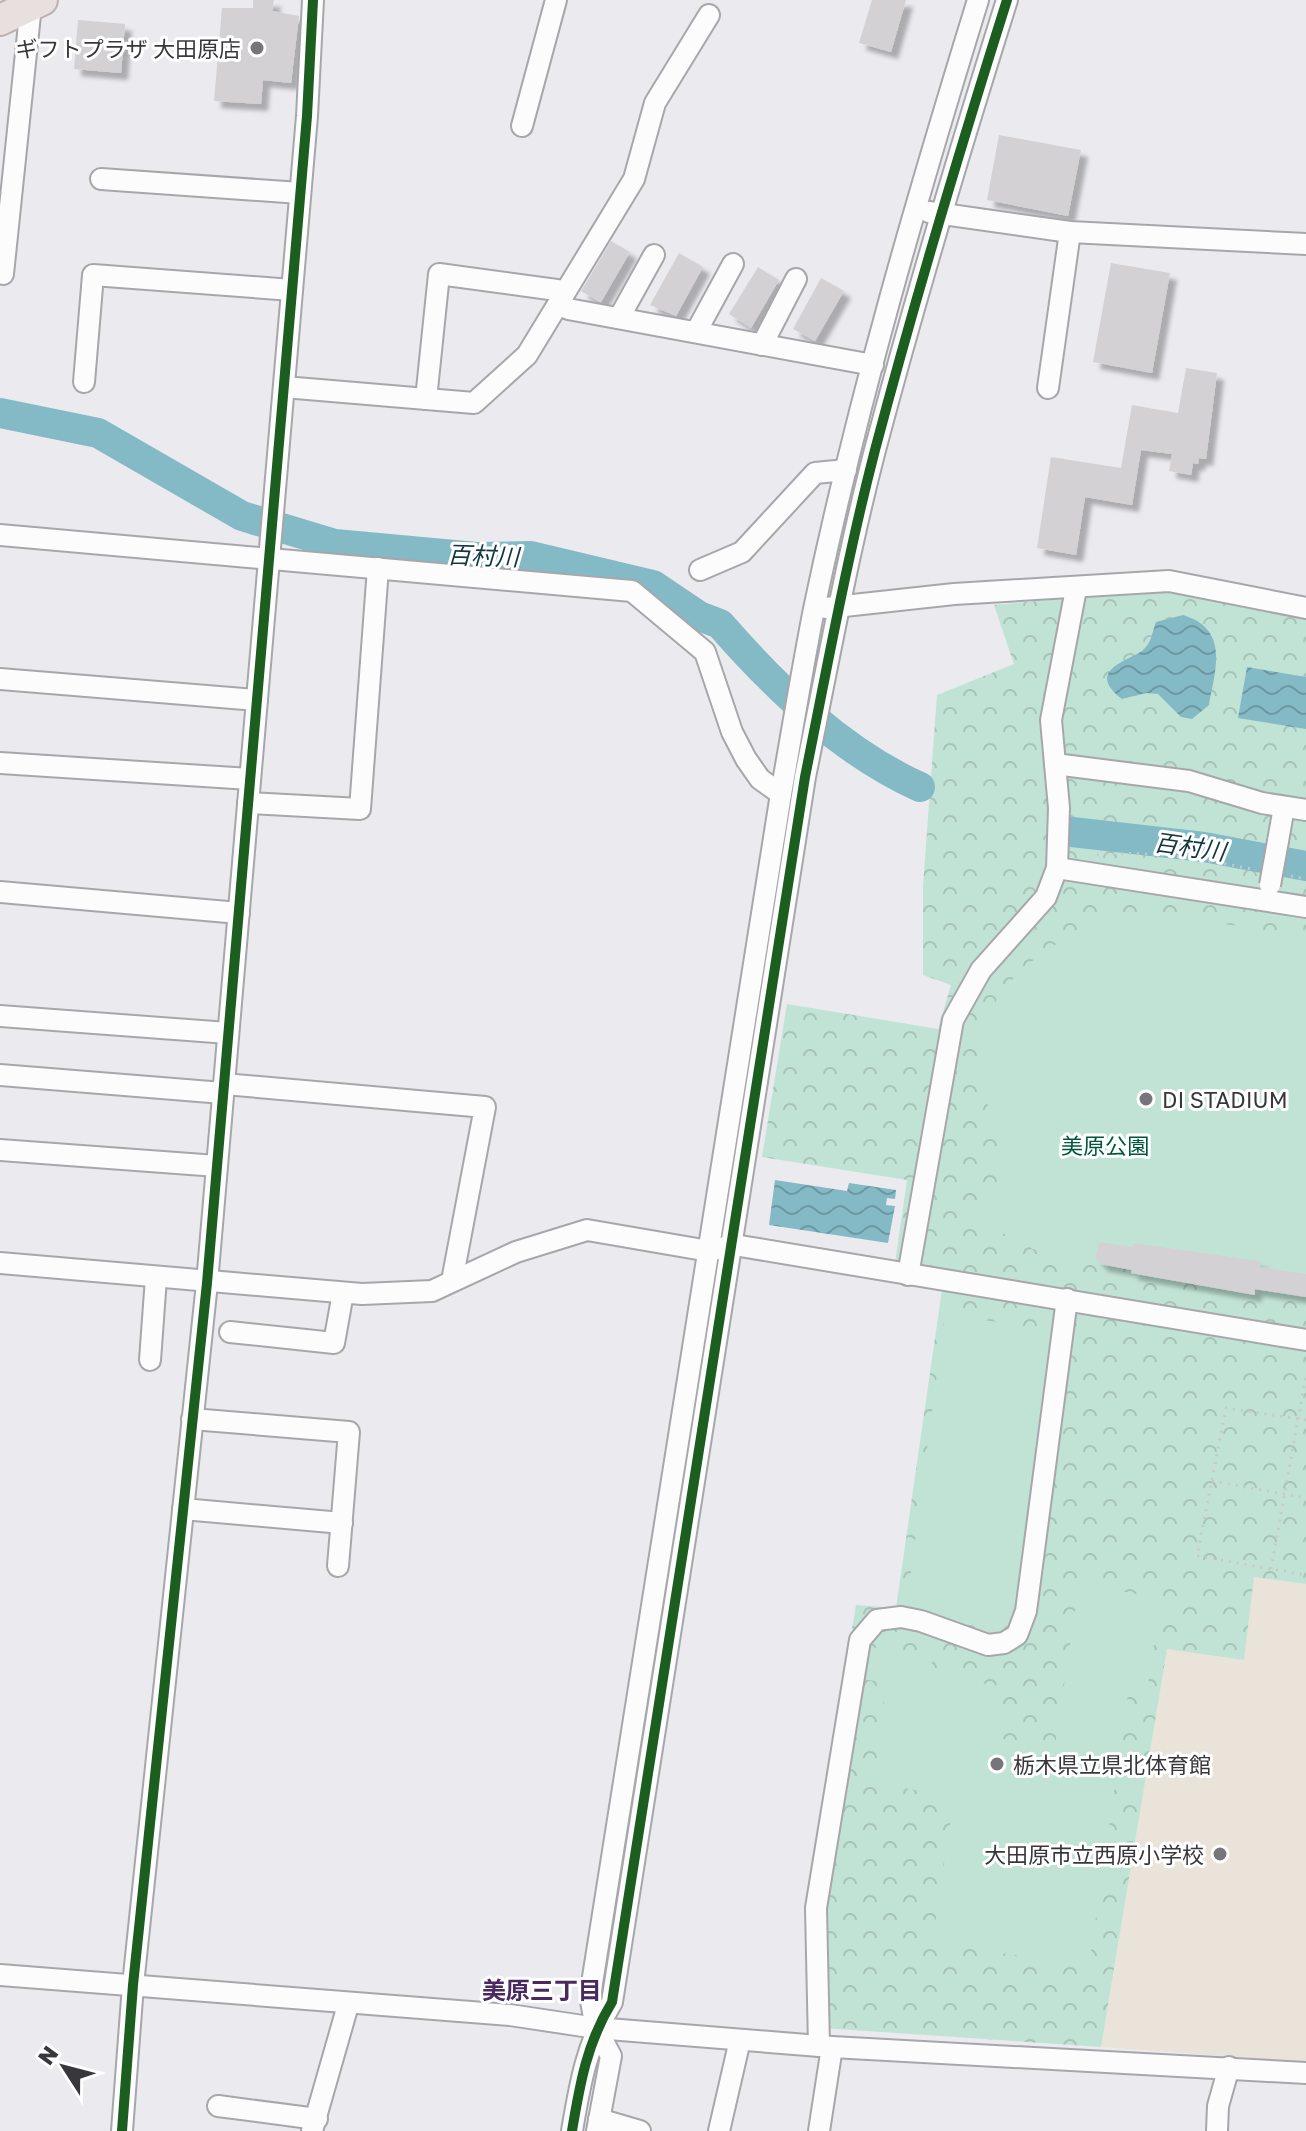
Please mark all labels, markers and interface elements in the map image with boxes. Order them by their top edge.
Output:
place label: ギフトプラザ 大田原店 [15,35,241,62]
marker: ギフトプラザ 大田原店 [248,39,266,57]
water label: 百村川 [447,539,522,571]
water label: 百村川 [1152,827,1231,866]
place label: DI STADIUM [1162,1086,1288,1113]
marker: DI STADIUM [1137,1090,1155,1108]
park label: 美原公園 [1061,1132,1149,1159]
place label: 栃木県立県北体育館 [1013,1751,1211,1778]
marker: 栃木県立県北体育館 [988,1755,1006,1773]
place label: 大田原市立西原小学校 [984,1841,1204,1868]
marker: 大田原市立西原小学校 [1211,1845,1229,1863]
district label: 美原三丁目 [482,1975,602,2004]
north arrow [24,2027,104,2107]
text: N [32,2040,63,2070]

